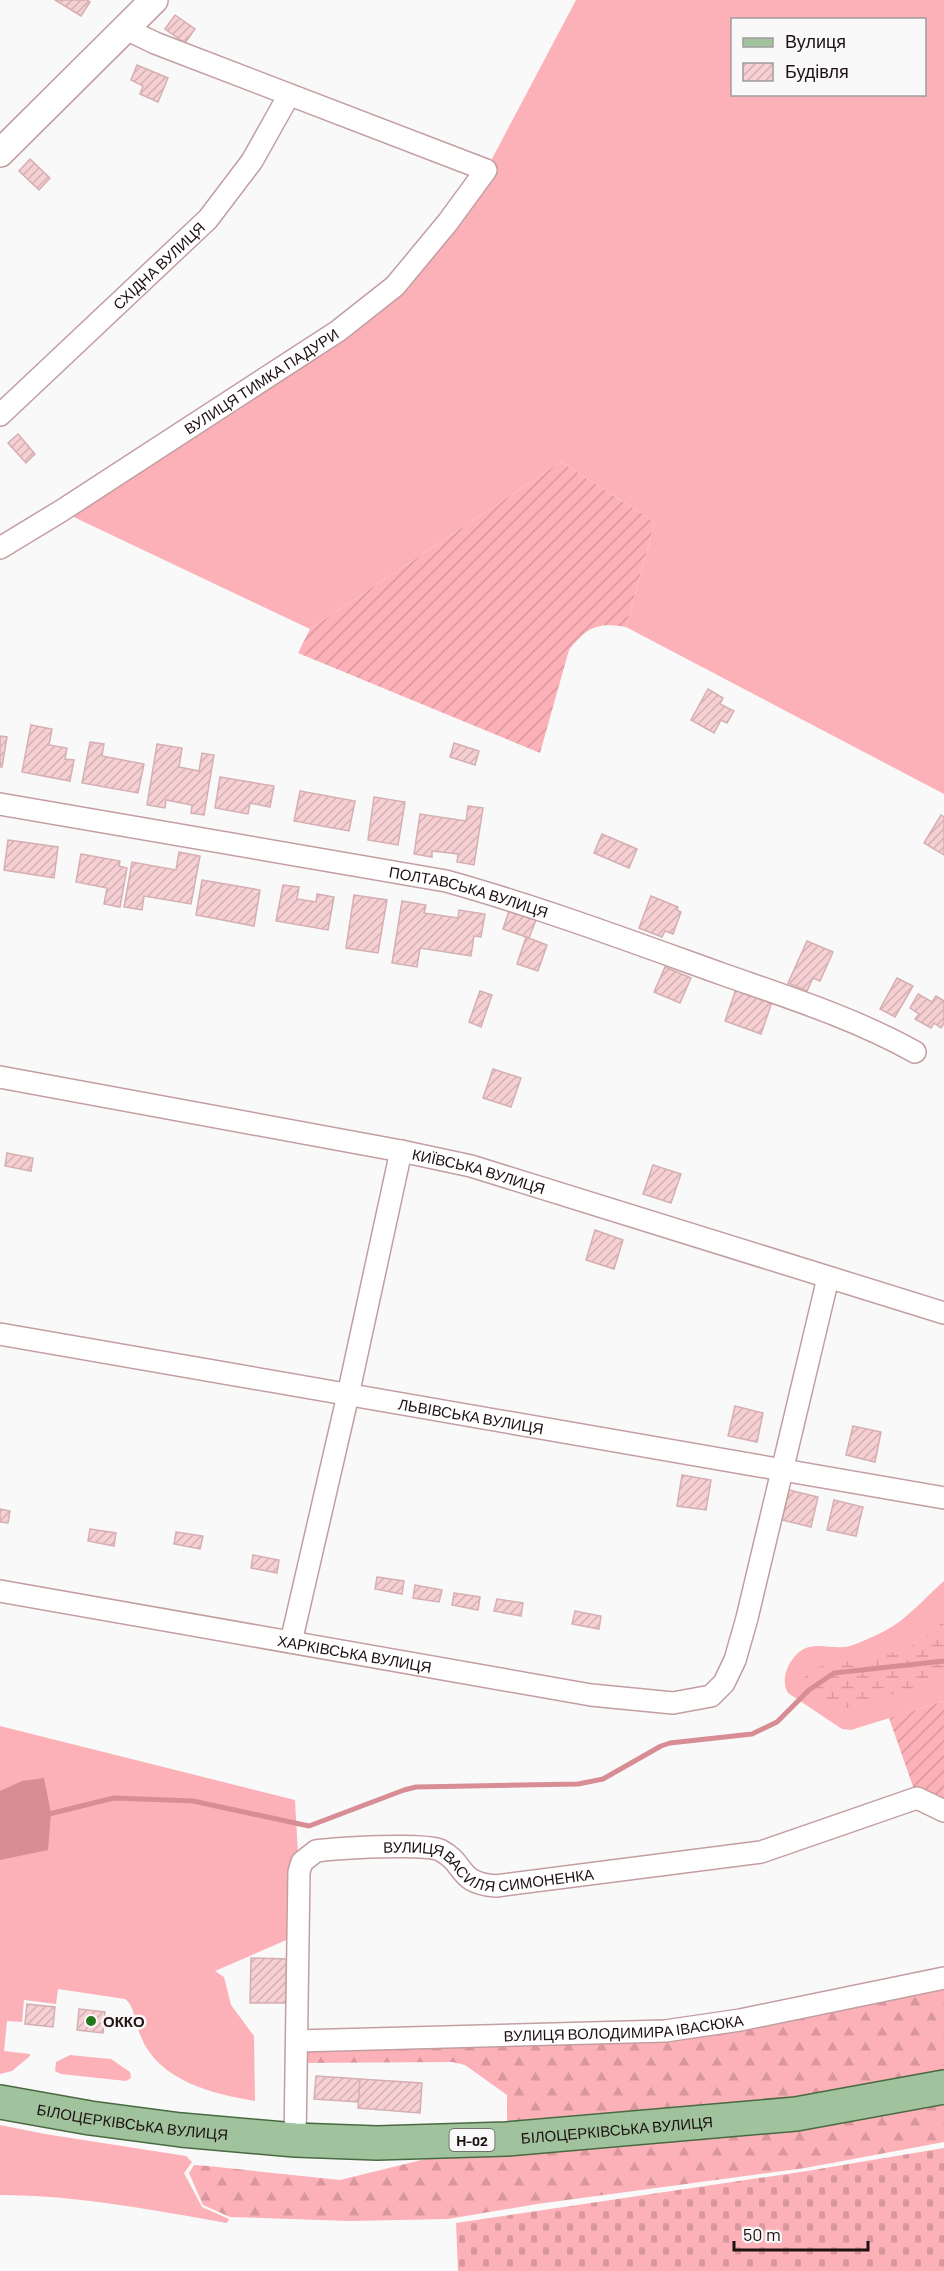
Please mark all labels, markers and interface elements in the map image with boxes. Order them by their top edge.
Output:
legend [731,18,926,96]
text: Вулиця [785,30,846,52]
text: Будівля [785,60,849,82]
street label: СХІДНА ВУЛИЦЯ [109,218,208,313]
street label: ВУЛИЦЯ ТИМКА ПАДУРИ [181,324,342,438]
street label: ПОЛТАВСЬКА ВУЛИЦЯ [388,862,550,921]
street label: КИЇВСЬКА ВУЛИЦЯ [411,1145,547,1197]
street label: ЛЬВІВСЬКА ВУЛИЦЯ [397,1394,545,1437]
street label: ХАРКІВСЬКА ВУЛИЦЯ [276,1631,433,1676]
street label: ВУЛИЦЯ ВАСИЛЯ СИМОНЕНКА [383,1837,595,1895]
street label: ВУЛИЦЯ ВОЛОДИМИРА ІВАСЮКА [503,2011,745,2044]
place label: ОККО [103,2012,145,2030]
marker: ОККО [84,2014,98,2028]
street label: БІЛОЦЕРКІВСЬКА ВУЛИЦЯ [35,2100,229,2143]
street label: БІЛОЦЕРКІВСЬКА ВУЛИЦЯ [520,2112,714,2147]
road number: Н-02 [450,2129,494,2151]
scale bar [734,2214,868,2252]
text: 50 m [743,2223,781,2245]

